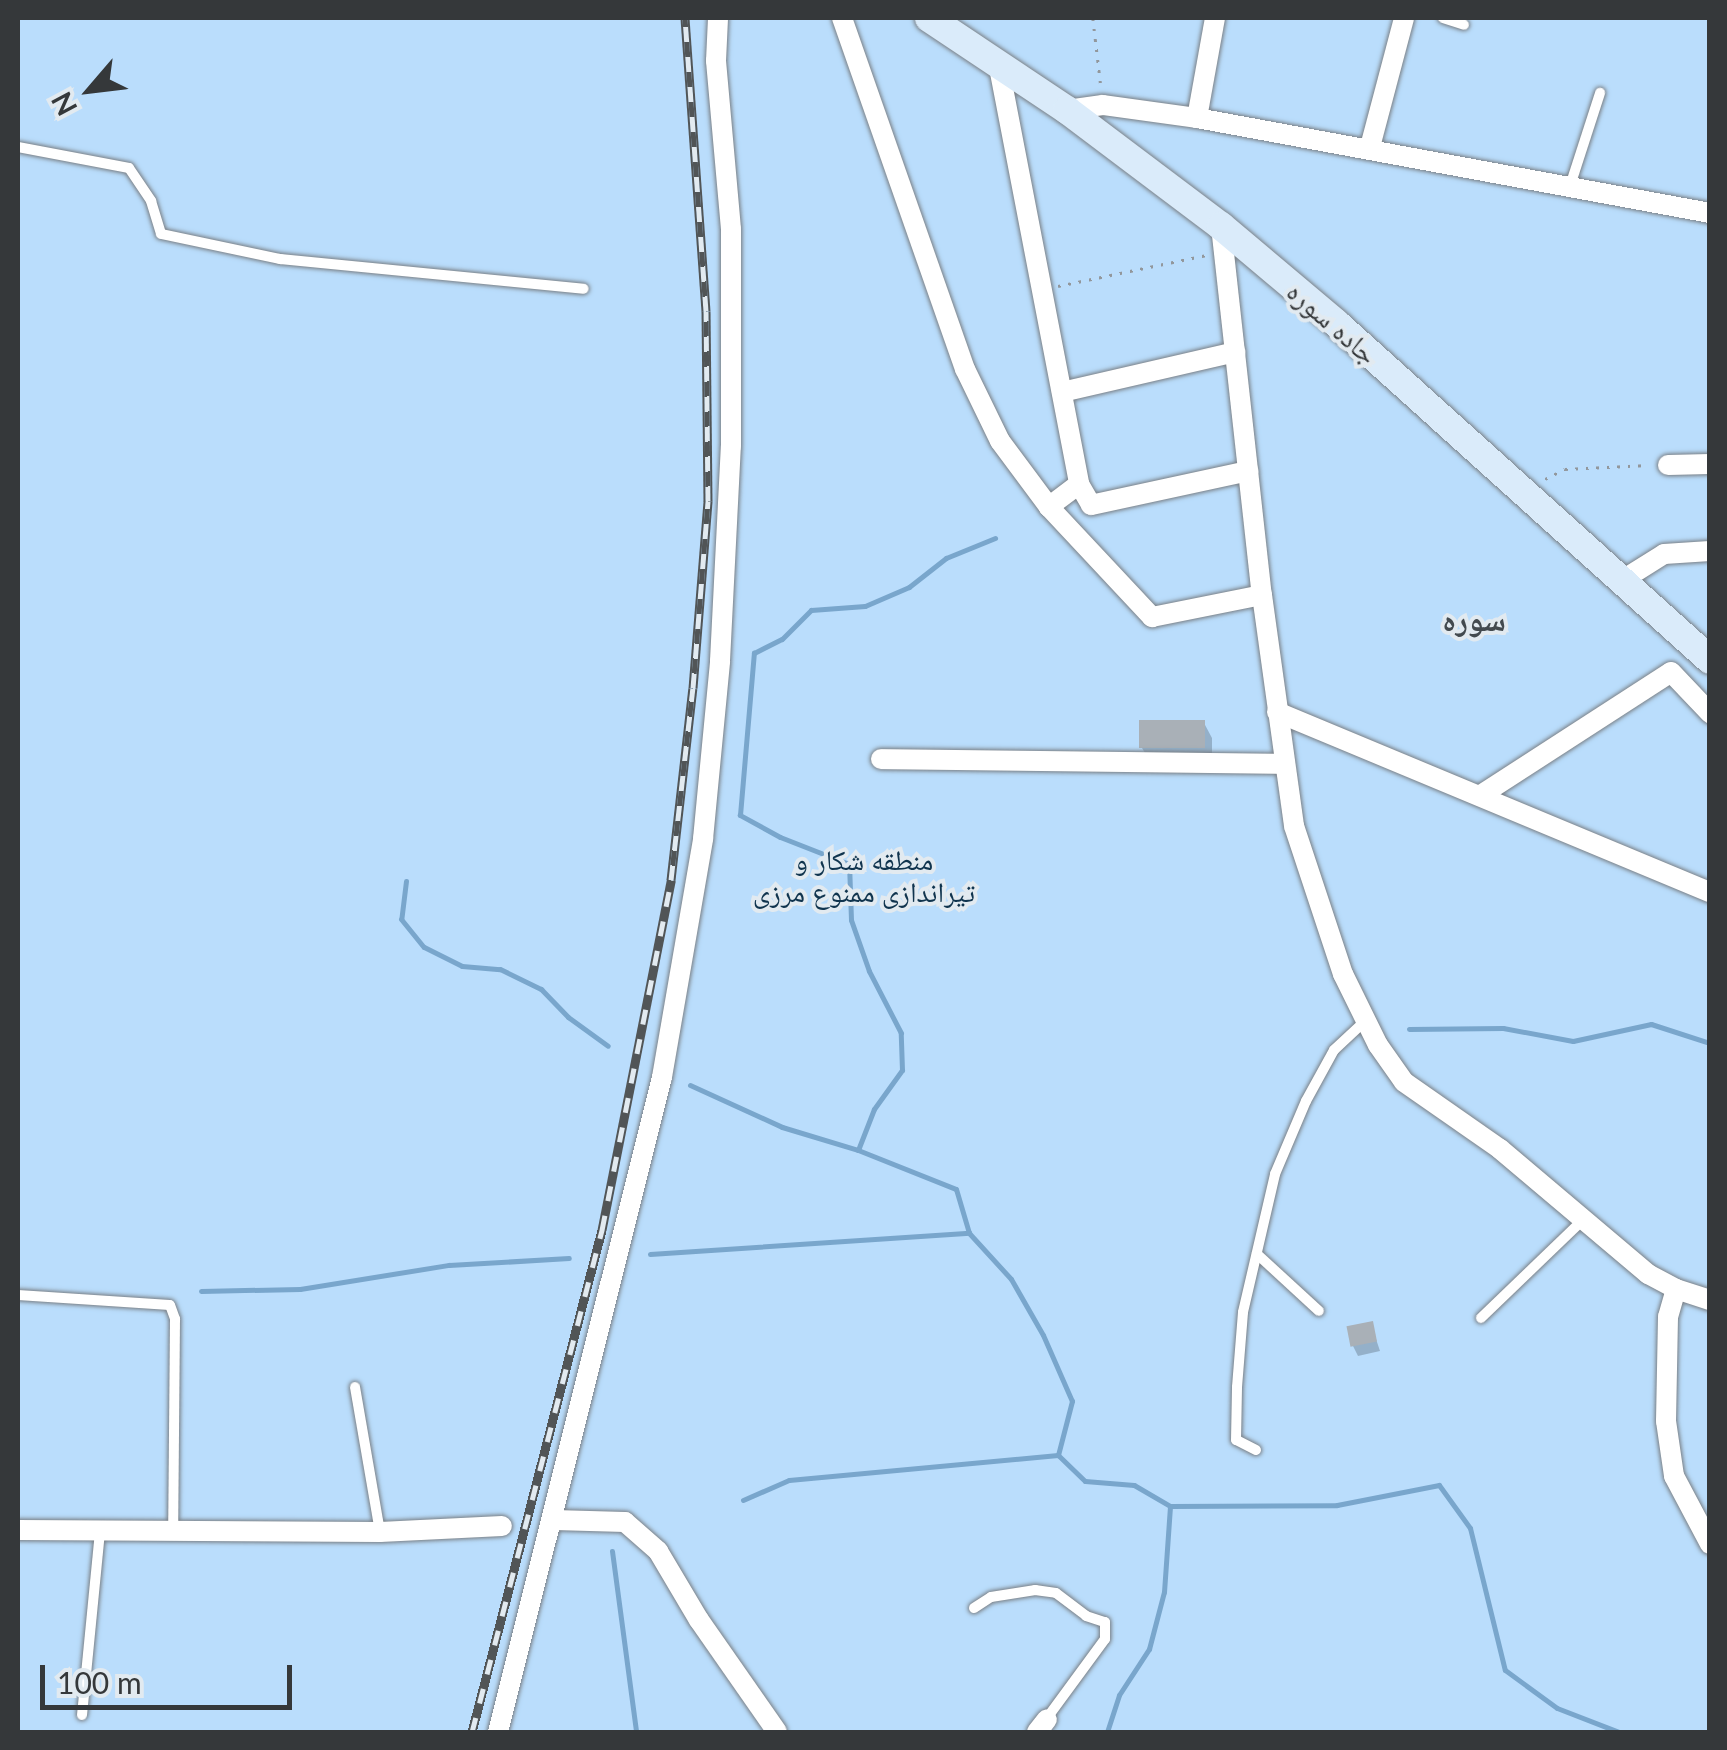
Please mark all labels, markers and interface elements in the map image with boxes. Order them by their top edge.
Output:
north arrow [40,40,140,140]
text: N [43,87,84,122]
street label: جاده سوره [1281,274,1385,370]
district label: سوره [1442,600,1506,638]
park label: منطقه شکار و تیراندازی ممنوع مرزی [753,842,975,908]
scale bar [45,1645,298,1707]
text: 100 m [57,1664,142,1700]

